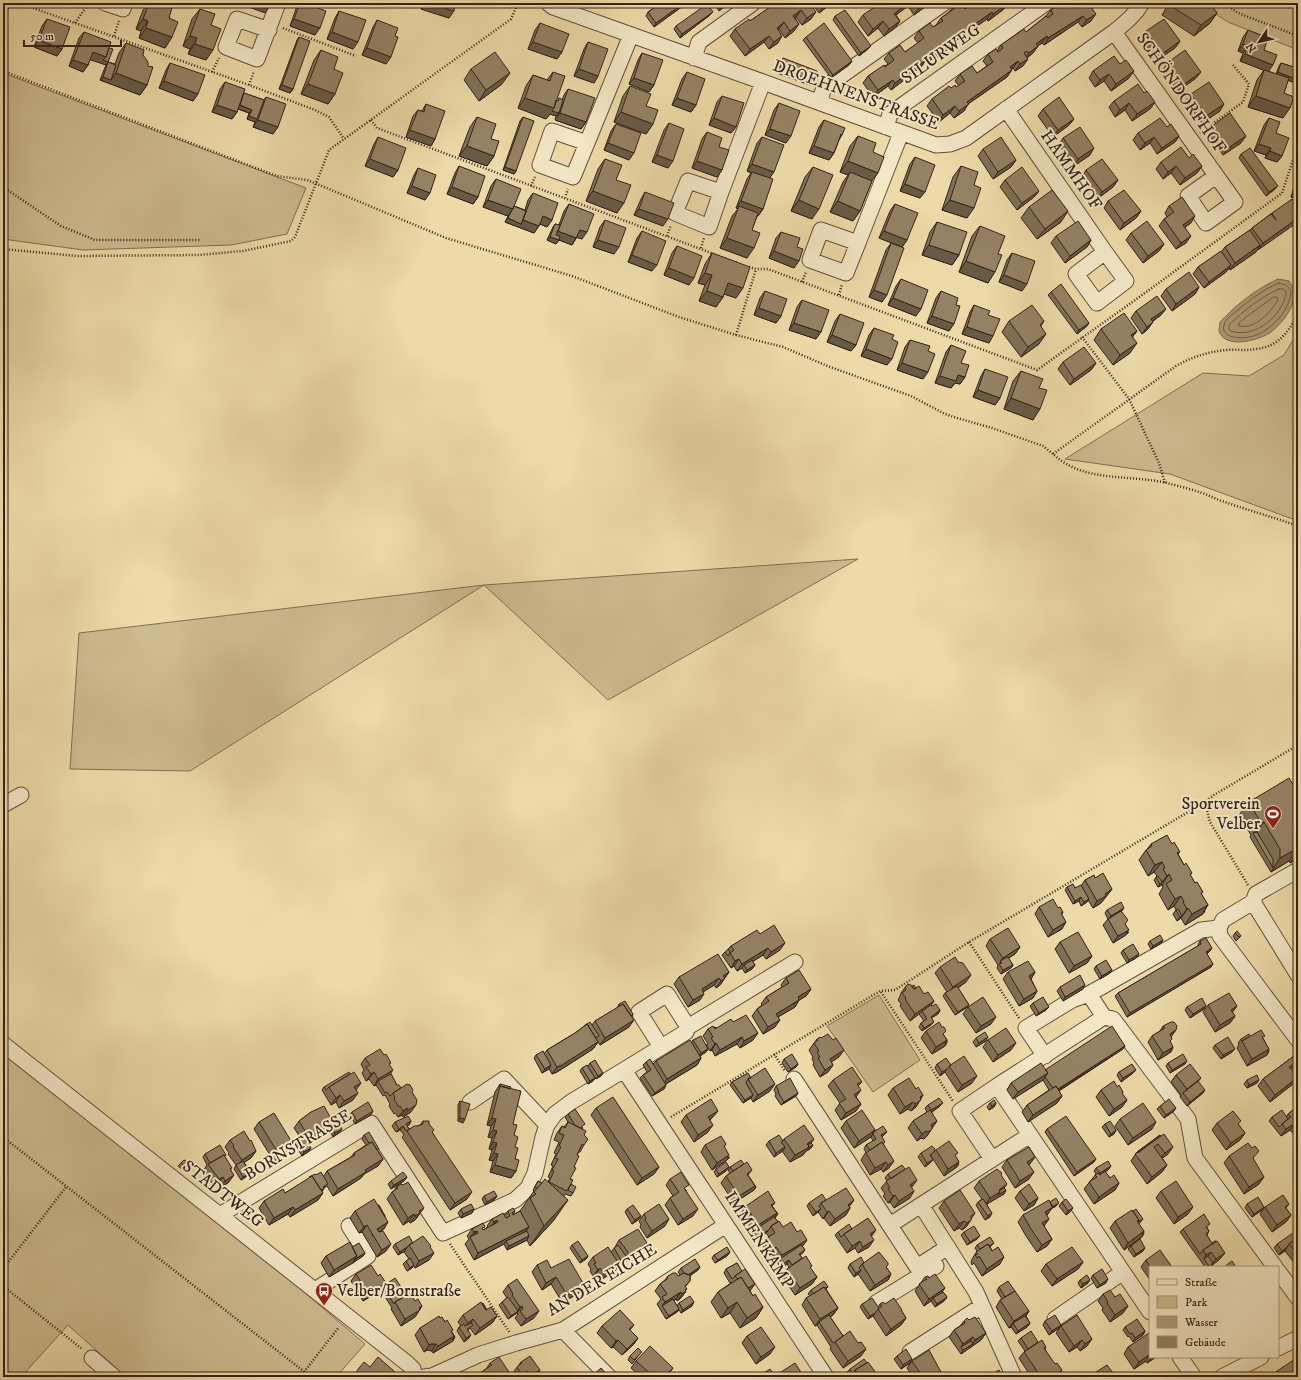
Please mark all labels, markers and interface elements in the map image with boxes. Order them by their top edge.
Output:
street label: SILURWEG [897,19,985,89]
scale bar [24,22,121,48]
north arrow [1239,22,1279,62]
street label: SCHÖNDORFHOF [1131,28,1231,158]
text: 50 m [30,29,54,44]
text: N [1243,39,1260,55]
street label: DROEHNENSTRASSE [770,55,942,135]
street label: HAMMHOF [1035,126,1107,215]
place label: Sportverein Velber [1181,793,1261,835]
sports icon: Sportverein Velber [1263,804,1283,829]
street label: BORNSTRASSE [240,1104,356,1186]
street label: STADTWEG [178,1155,268,1233]
street label: IMMENKAMP [719,1187,799,1293]
street label: AN DER EICHE [543,1239,661,1321]
legend [1149,1266,1279,1358]
text: Straße [1185,1275,1217,1290]
place label: Velber/Bornstraße [336,1280,461,1302]
bus stop icon: Velber/Bornstraße [314,1281,334,1306]
text: Park [1185,1295,1207,1310]
text: Wasser [1184,1315,1218,1330]
text: Gebäude [1185,1335,1226,1350]

